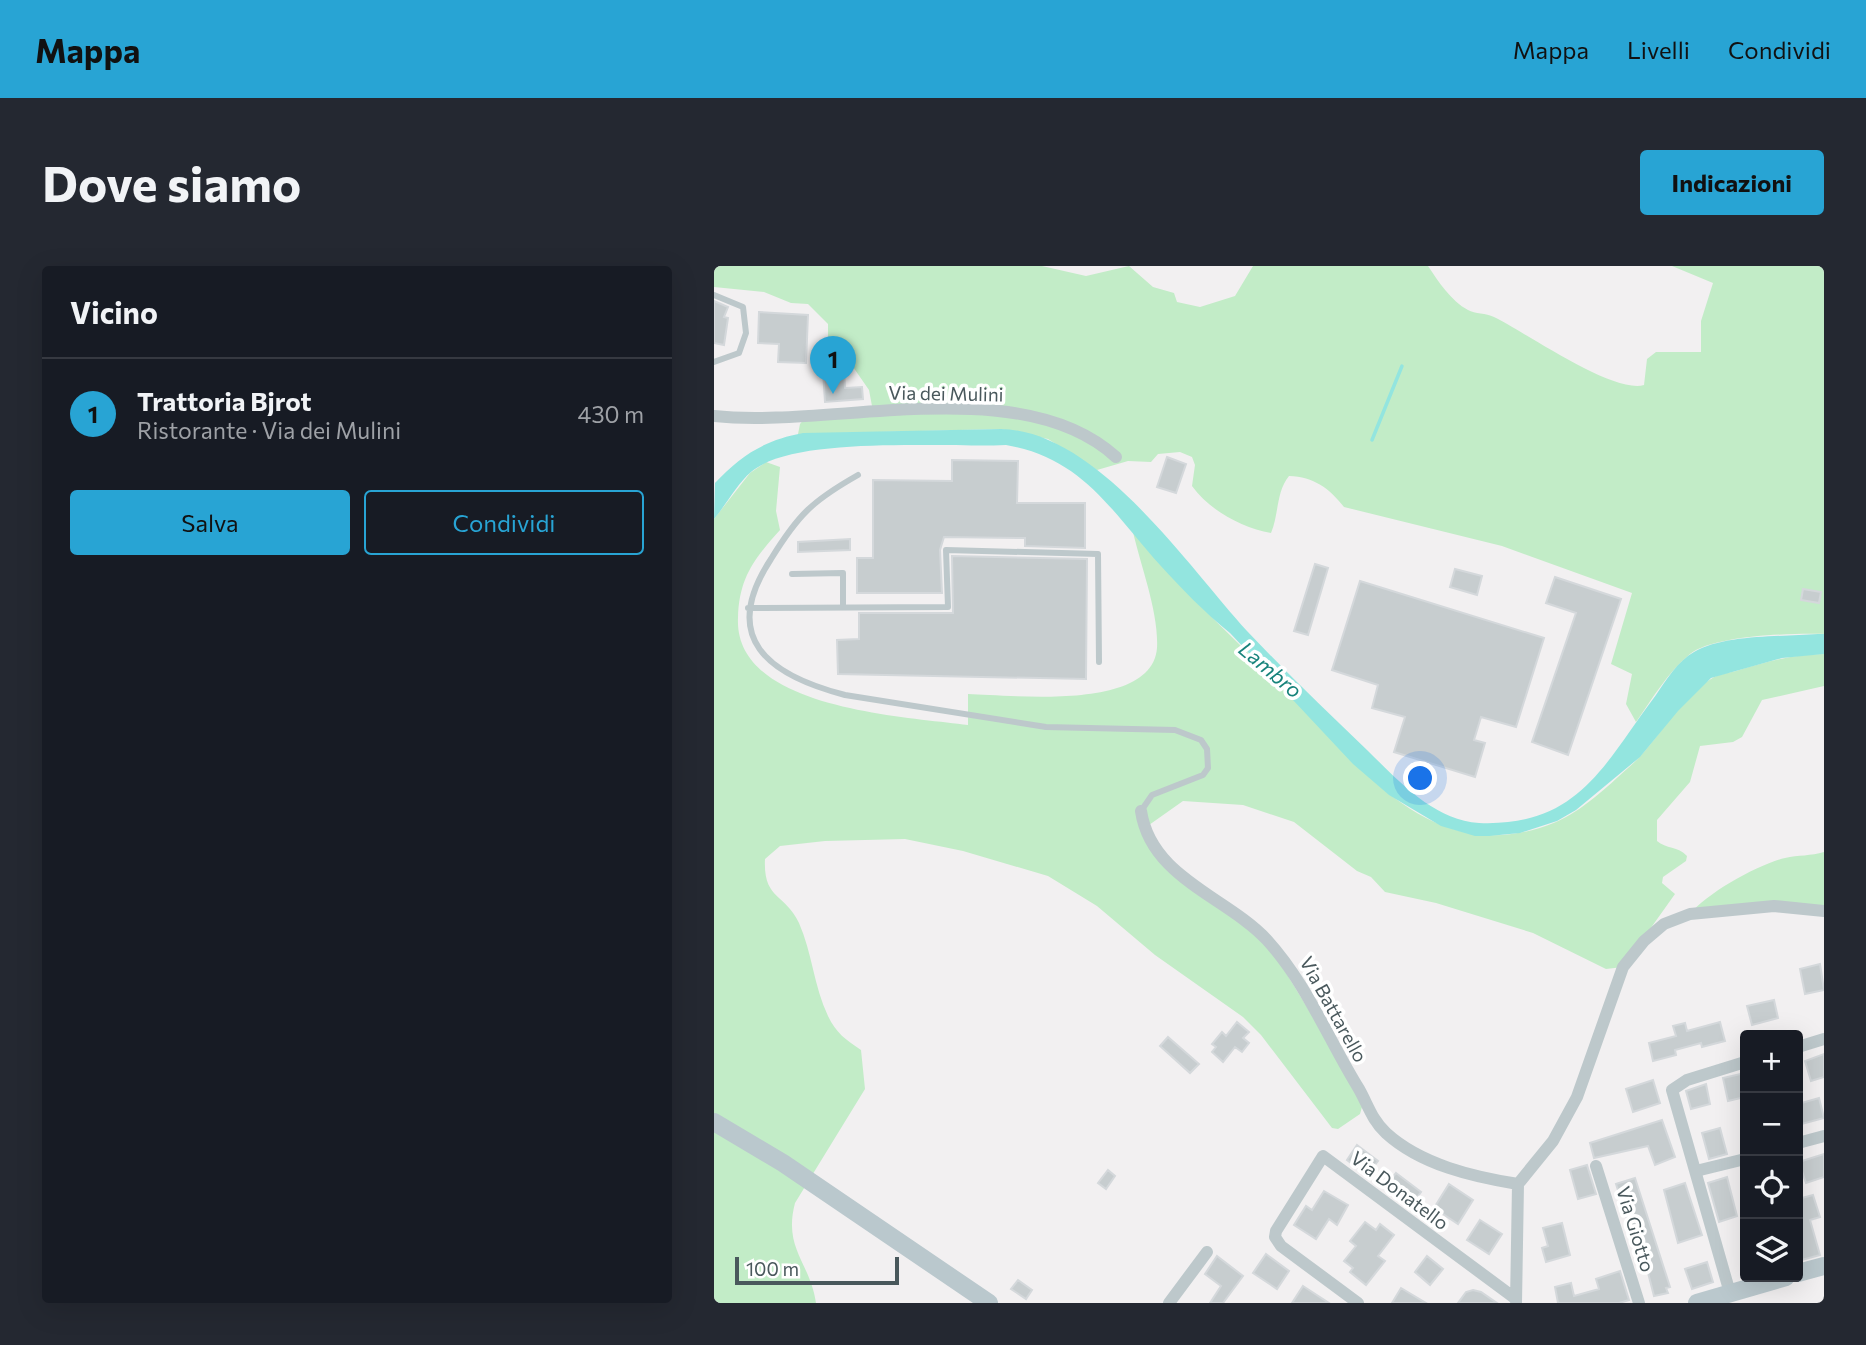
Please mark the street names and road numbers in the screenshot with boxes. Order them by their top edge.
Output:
street label: Via dei Mulini [888,380,1004,406]
street label: Via Battarello [1295,952,1373,1066]
street label: Via Donatello [1347,1146,1453,1234]
street label: Via Giotto [1612,1183,1660,1275]

